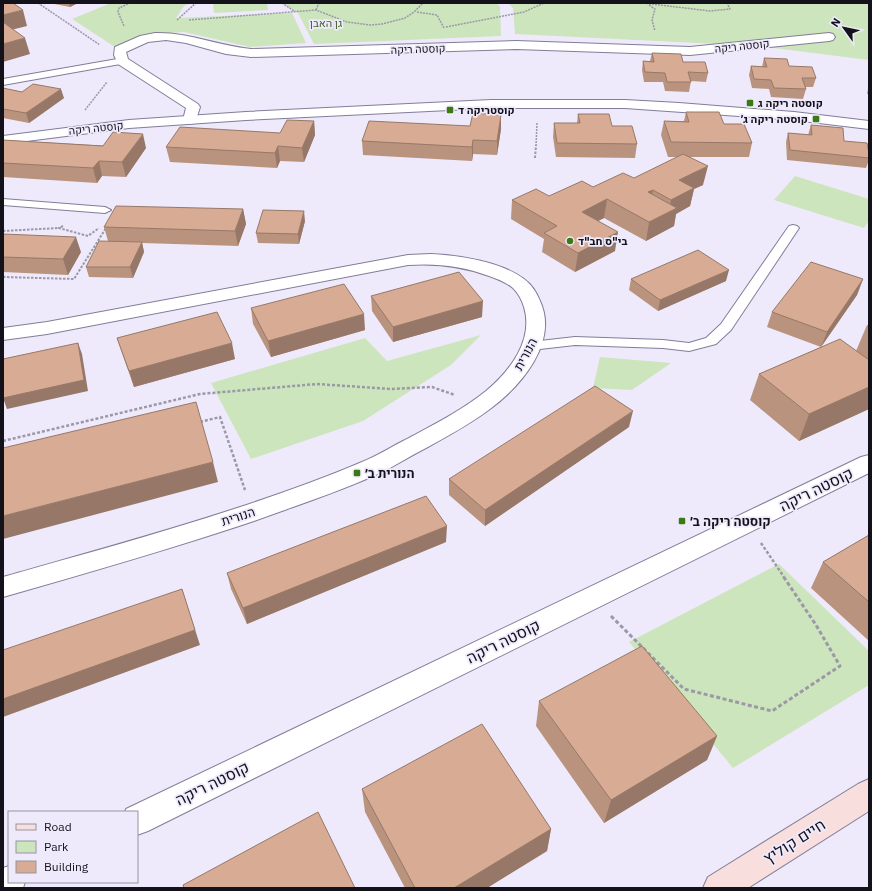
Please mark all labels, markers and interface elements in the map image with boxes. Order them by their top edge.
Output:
north arrow [824,8,864,48]
text: N [828,15,844,30]
park label: גן האבן [310,16,342,30]
street label: קוסטה ריקה [714,36,770,56]
street label: קוסטה ריקה [390,41,446,57]
place label: קוסטה ריקה ג [758,96,823,110]
marker: קוסטה ריקה ג [745,98,755,108]
place label: קוסטריקה ד [458,103,515,117]
marker: קוסטריקה ד [445,105,455,115]
place label: קוסטה ריקה ג׳ [741,112,808,126]
marker: קוסטה ריקה ג׳ [811,114,821,124]
street label: קוסטה ריקה [68,118,124,138]
place label: בי"ס חב"ד [578,234,627,248]
marker: בי"ס חב"ד [565,236,575,246]
street label: הנורית [510,335,541,374]
street label: קוסטה ריקה [776,462,856,516]
place label: הנורית ב׳ [365,465,415,482]
marker: הנורית ב׳ [352,468,362,478]
street label: הנורית [219,503,257,530]
place label: קוסטה ריקה ב׳ [690,513,771,530]
marker: קוסטה ריקה ב׳ [677,516,687,526]
street label: קוסטה ריקה [463,614,543,668]
street label: קוסטה ריקה [172,756,252,810]
legend [8,811,138,883]
street label: חיים קוליץ [759,814,829,868]
text: Road [44,819,72,834]
text: Park [44,839,69,854]
text: Building [44,859,89,874]

